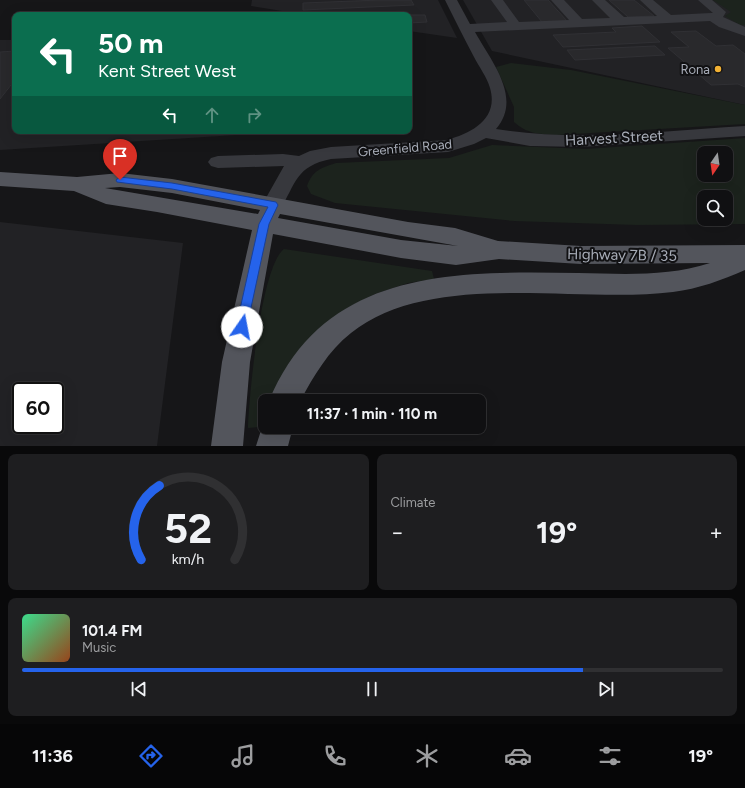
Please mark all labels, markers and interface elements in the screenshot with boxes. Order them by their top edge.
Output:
text: 50 m [98,26,164,60]
icon: left [32,28,84,80]
text: Kent Street West [98,60,236,82]
place label: Rona [680,62,710,77]
marker: Rona [713,64,723,74]
icon: left [159,104,181,126]
icon: ahead [201,104,223,126]
icon: right [243,104,265,126]
street label: Harvest Street [565,126,664,150]
street label: Greenfield Road [357,136,453,160]
pin [103,139,137,180]
icon: arrive [109,145,131,167]
north arrow [697,146,733,182]
map controls [697,146,733,226]
button: search [697,190,733,226]
street label: Highway 7B / 35 [567,245,677,265]
position arrow [221,306,263,348]
speed limit sign: 60 [12,382,64,434]
text: 11:37 · 1 min · 110 m [307,405,437,423]
text: Climate [391,495,435,510]
text: 52 [164,503,212,553]
text: 19° [536,514,577,551]
text: − [391,519,404,546]
text: + [709,519,723,546]
text: km/h [172,550,205,568]
text: 101.4 FM [82,622,142,640]
text: Music [82,640,116,655]
icon: previous [128,678,150,700]
icon: pause [361,678,383,700]
icon: next [595,678,617,700]
icon: directions [137,742,165,770]
icon: music [229,742,257,770]
icon: phone [321,742,349,770]
icon: climate [413,742,441,770]
icon: car [504,742,532,770]
icon: filters [596,742,624,770]
text: 11:36 [32,745,73,767]
text: 19° [688,745,713,767]

